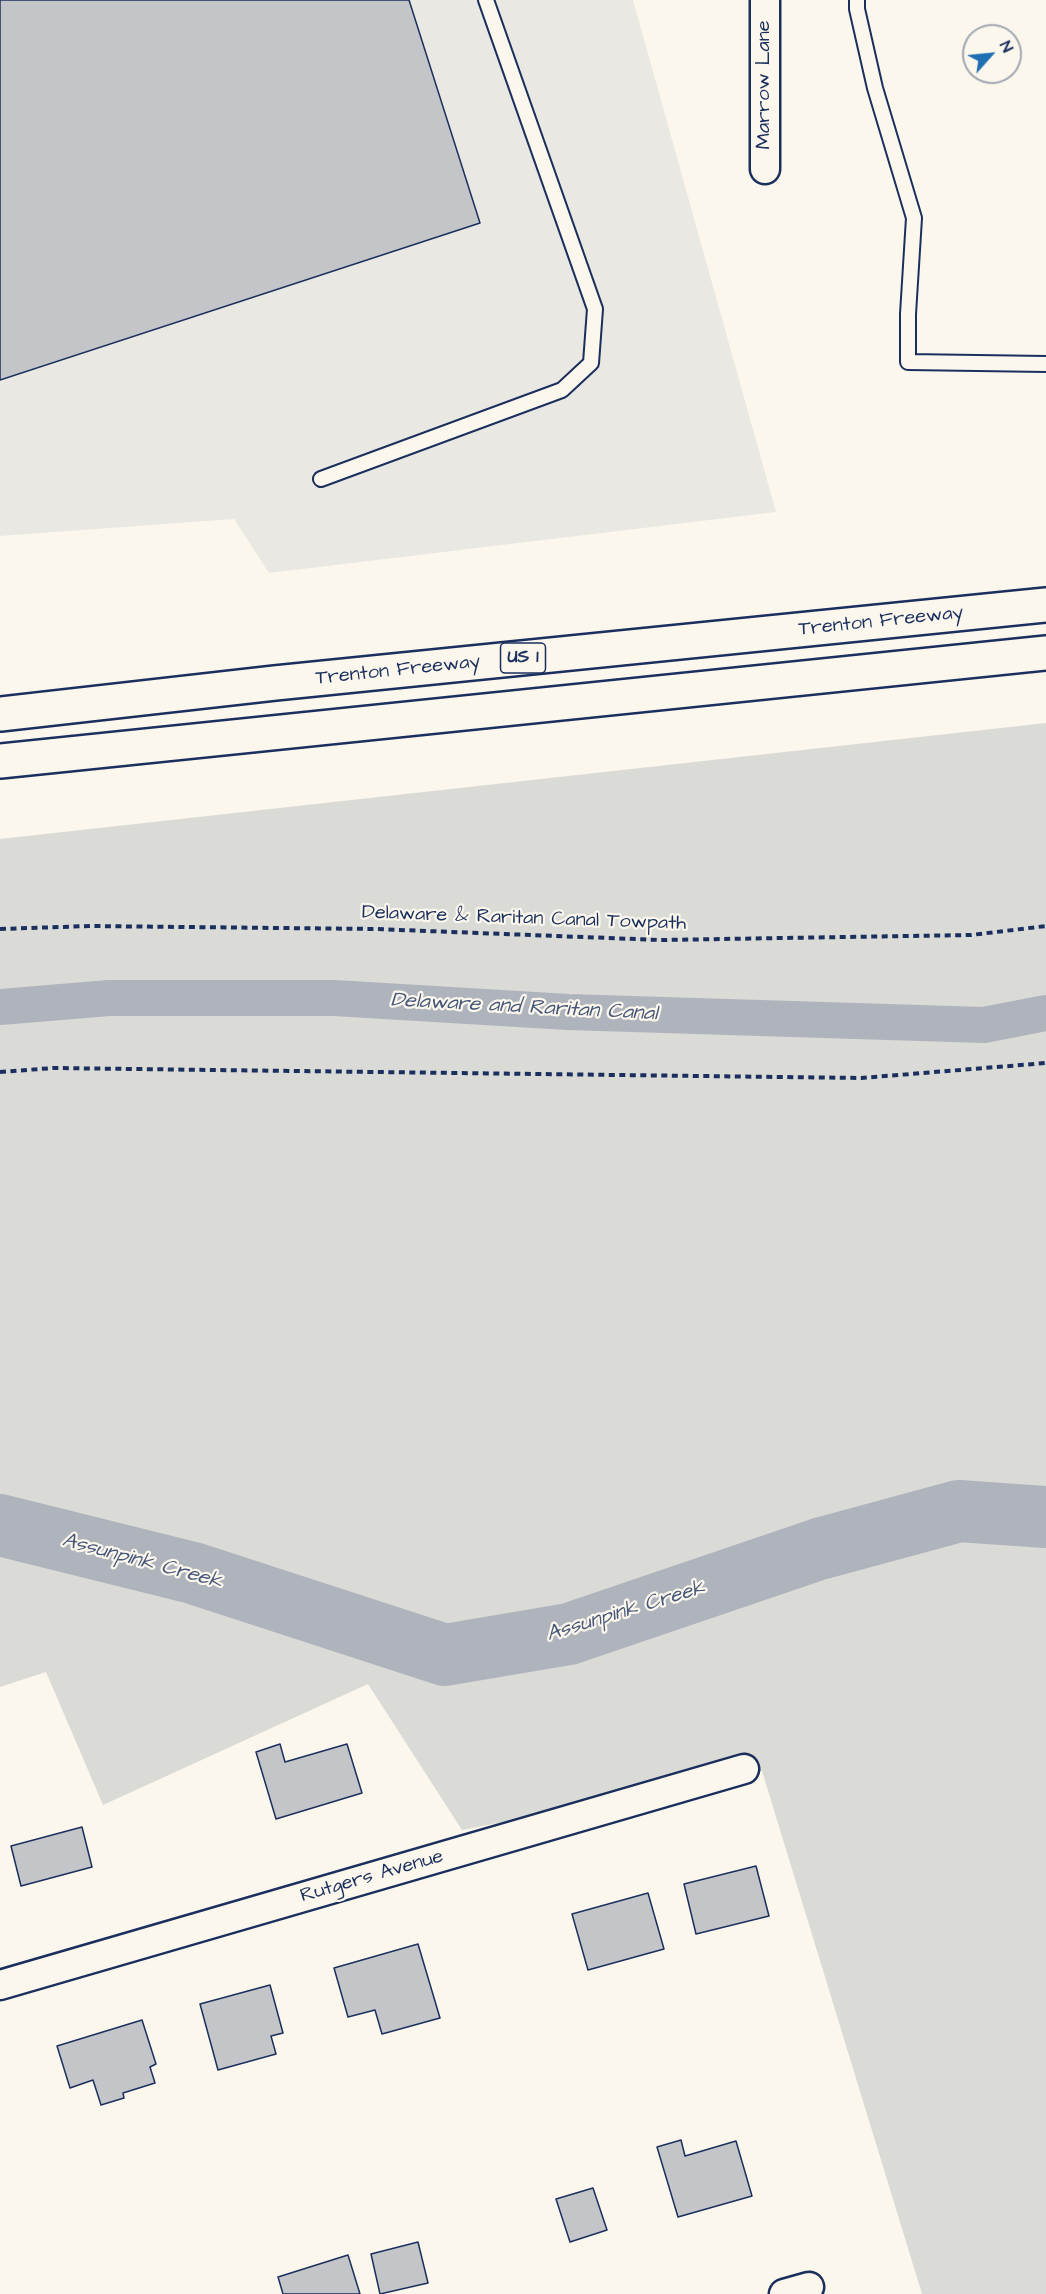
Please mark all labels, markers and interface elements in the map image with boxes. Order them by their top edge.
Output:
street label: Marrow Lane [753,20,777,150]
north arrow [962,24,1022,84]
text: N [994,37,1018,56]
street label: Trenton Freeway [797,601,965,643]
road number: US 1 [500,643,546,673]
street label: Trenton Freeway [314,650,482,692]
street label: Delaware & Raritan Canal Towpath [362,901,686,937]
water label: Delaware and Raritan Canal [390,988,658,1028]
water label: Assunpink Creek [59,1529,225,1595]
water label: Assunpink Creek [544,1576,708,1648]
street label: Rutgers Avenue [298,1845,446,1909]

